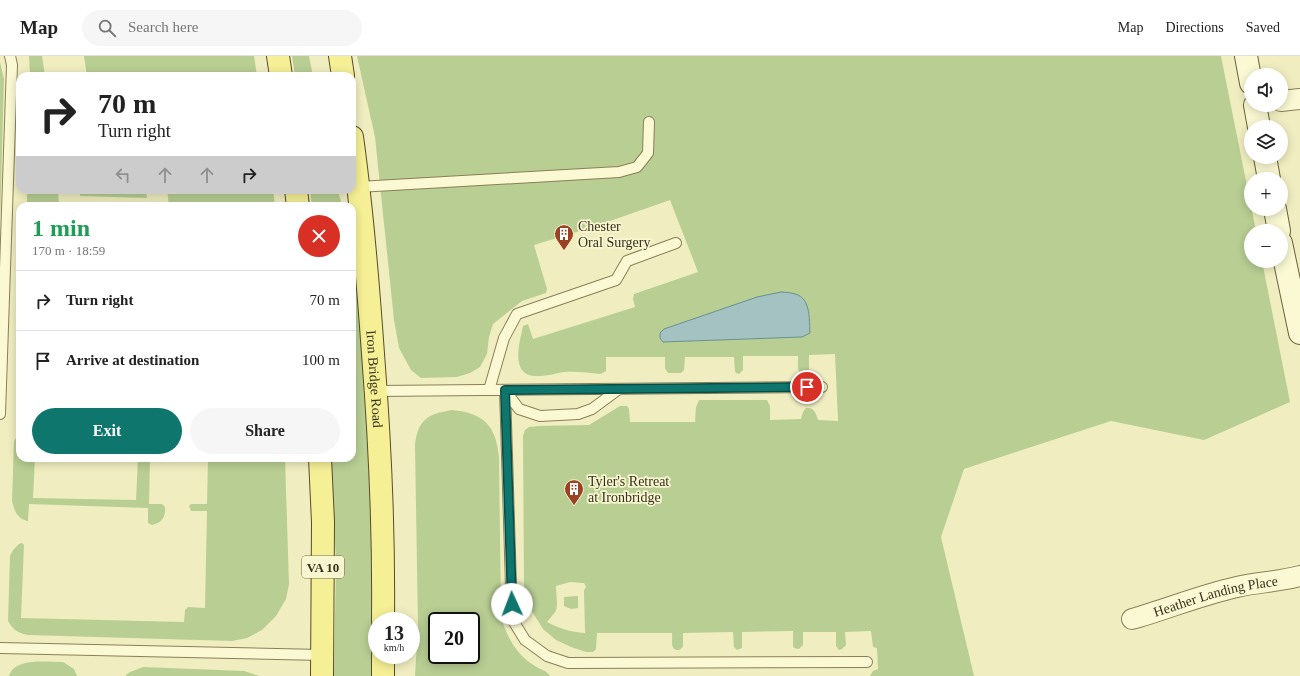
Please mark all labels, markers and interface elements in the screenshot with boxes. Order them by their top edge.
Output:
search box [82,10,362,46]
text: Map [20,17,58,38]
icon: search [96,17,118,39]
text: Search here [128,19,198,35]
text: Map [1118,20,1143,35]
text: Directions [1165,20,1224,35]
text: Saved [1246,20,1280,35]
map controls [1244,68,1288,268]
button: sound [1244,68,1288,112]
icon: right [32,88,84,140]
text: 70 m [98,88,156,119]
button: layers [1244,120,1288,164]
text: Turn right [98,121,171,141]
icon: left [112,164,134,186]
icon: ahead [154,164,176,186]
icon: ahead [196,164,218,186]
icon: right [238,164,260,186]
button: + [1244,172,1288,216]
text: 1 min [32,215,90,241]
button: close [298,215,340,257]
place label: Chester Oral Surgery [578,219,650,250]
building icon: Chester Oral Surgery [553,223,575,251]
button: − [1244,224,1288,268]
text: 170 m · 18:59 [32,243,105,258]
icon: right [32,290,54,312]
text: Turn right [66,292,133,308]
text: 70 m [310,292,340,308]
street label: Iron Bridge Road [363,330,385,428]
icon: arrive [32,350,54,372]
text: Arrive at destination [66,352,199,368]
text: 100 m [302,352,340,368]
pin [790,370,824,404]
icon: arrive [796,376,818,398]
button: Exit [32,408,182,454]
button: Share [190,408,340,454]
place label: Tyler's Retreat at Ironbridge [588,474,669,505]
building icon: Tyler's Retreat at Ironbridge [563,478,585,506]
road number: VA 10 [302,556,344,578]
street label: Heather Landing Place [1152,574,1279,620]
position arrow [491,583,533,625]
speed limit sign: 20 [428,612,480,664]
text: 13 [384,622,404,644]
text: km/h [384,642,404,653]

